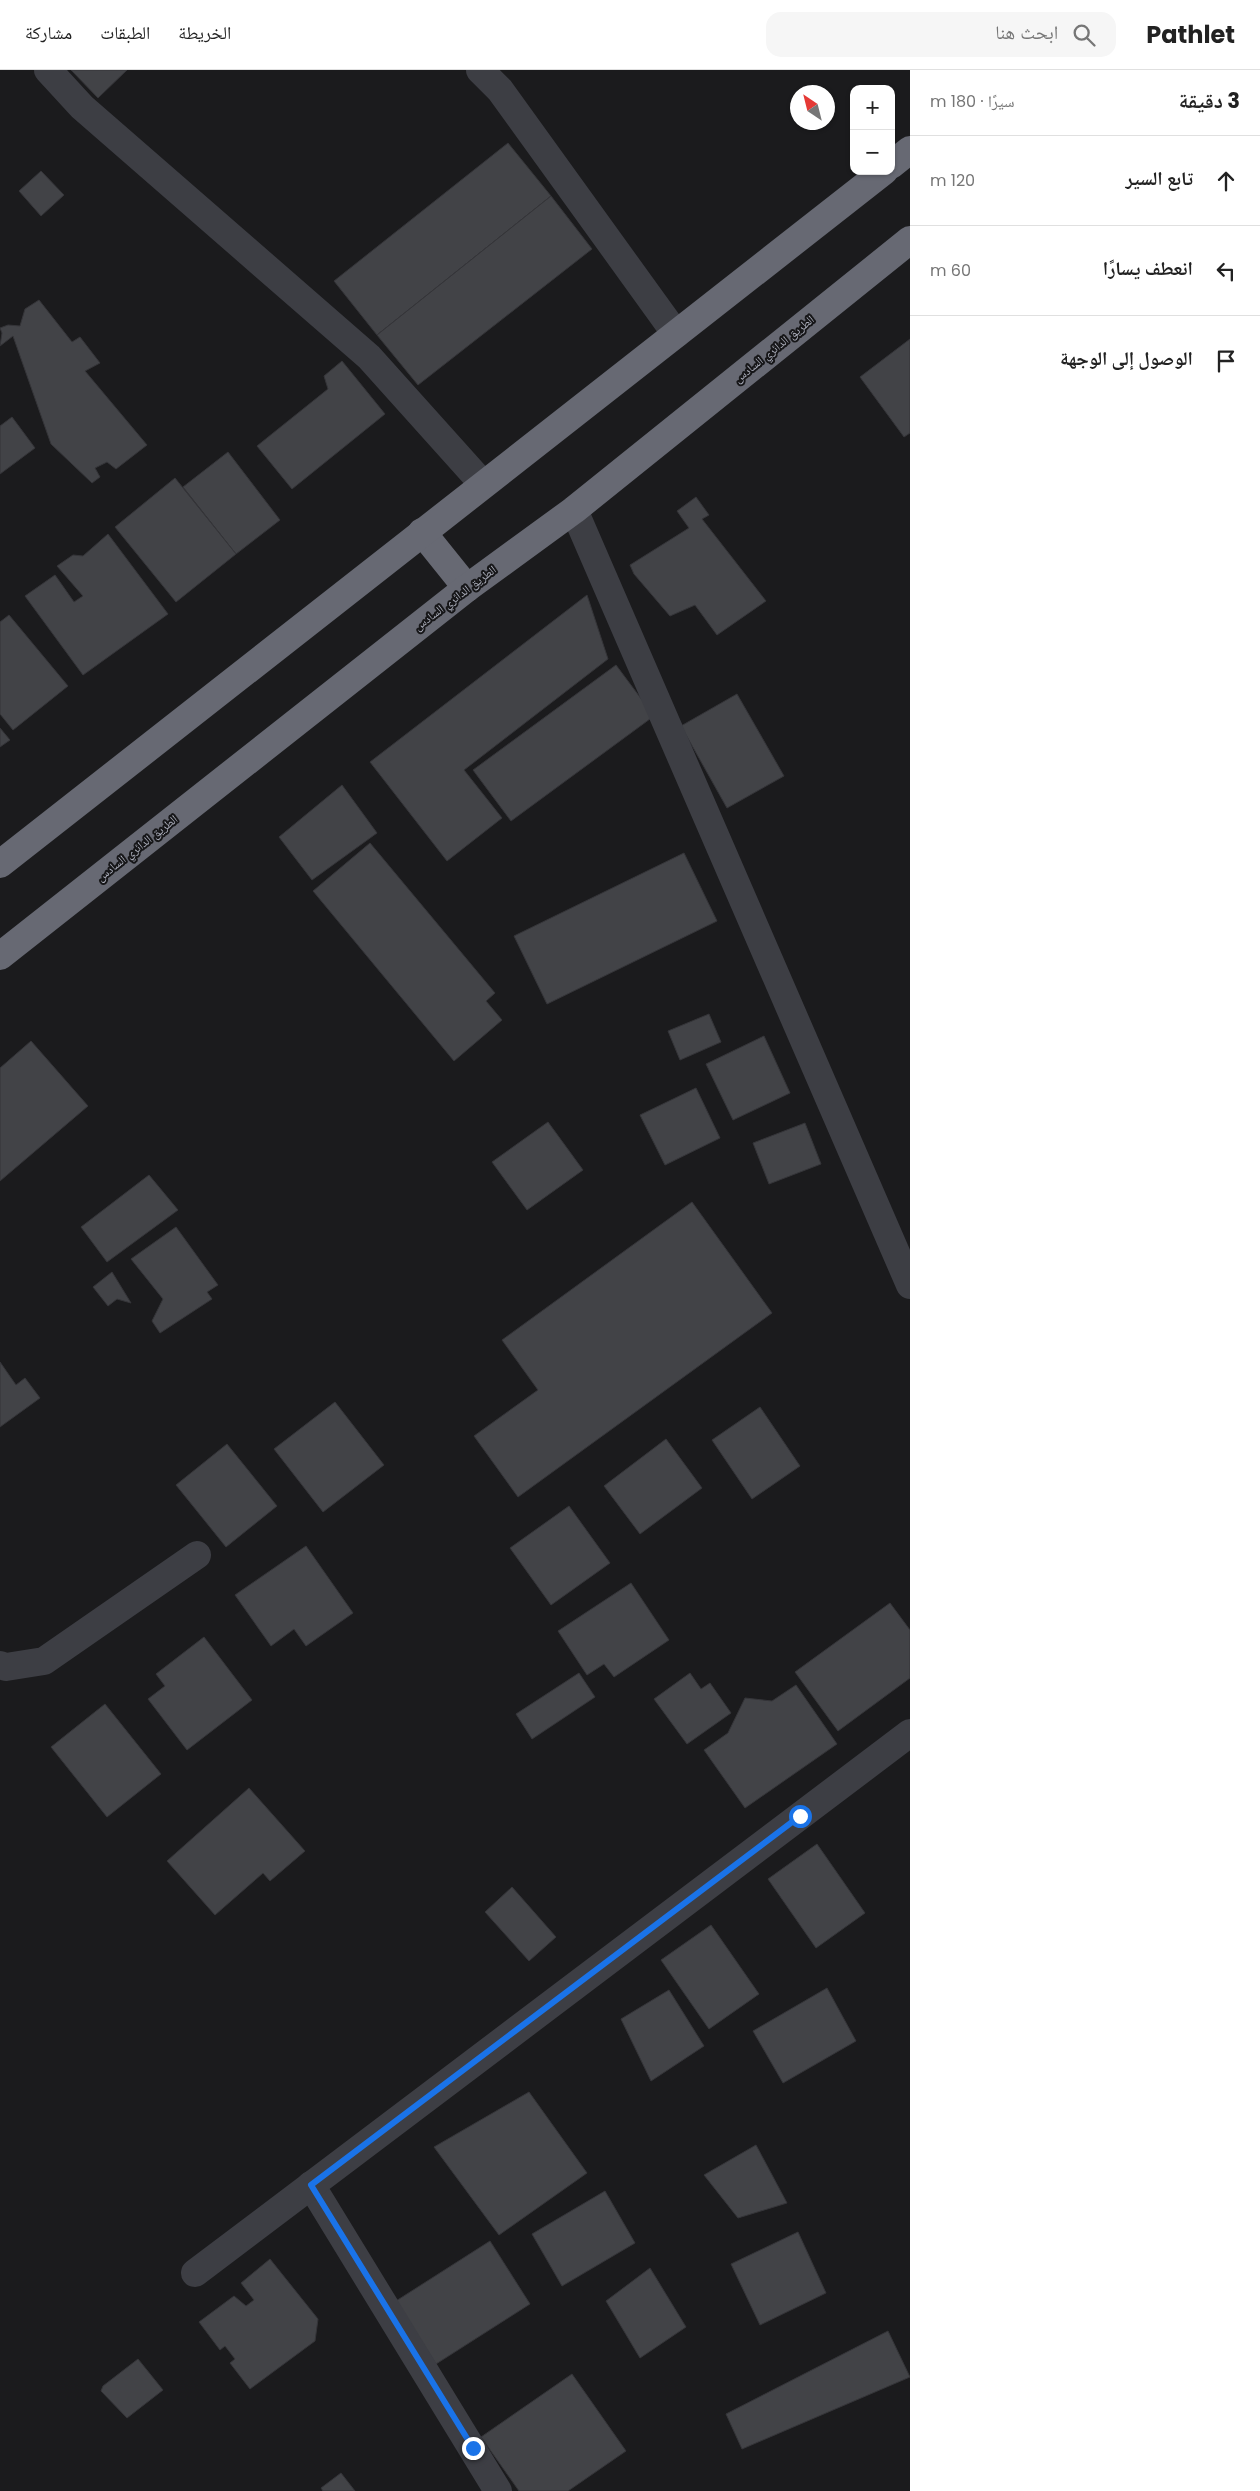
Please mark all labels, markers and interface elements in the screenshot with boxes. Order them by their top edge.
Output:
search box [766,12,1116,57]
text: Pathlet [1146,18,1235,51]
text: ابحث هنا [995,19,1058,46]
text: مشاركة [25,20,72,45]
text: الطبقات [100,20,150,45]
text: الخريطة [178,20,231,45]
icon: search [1070,21,1098,49]
north arrow [790,85,835,130]
map controls [850,85,895,175]
button: + [850,85,895,130]
text: 3 دقيقة [1179,86,1240,115]
text: سيرًا · 180 m [930,90,1015,113]
button: − [850,130,895,175]
text: تابع السير [1126,165,1193,192]
icon: ahead [1212,167,1240,195]
text: 120 m [930,169,975,192]
text: انعطف يسارًا [1103,255,1193,282]
icon: left [1212,257,1240,285]
text: 60 m [930,259,971,282]
street label: الطريق الدائري السادس [730,311,819,388]
text: الوصول إلى الوجهة [1060,345,1193,372]
icon: arrive [1212,347,1240,375]
street label: الطريق الدائري السادس [410,561,501,636]
street label: الطريق الدائري السادس [92,810,182,886]
route start [789,1805,812,1828]
route end [462,2437,485,2460]

